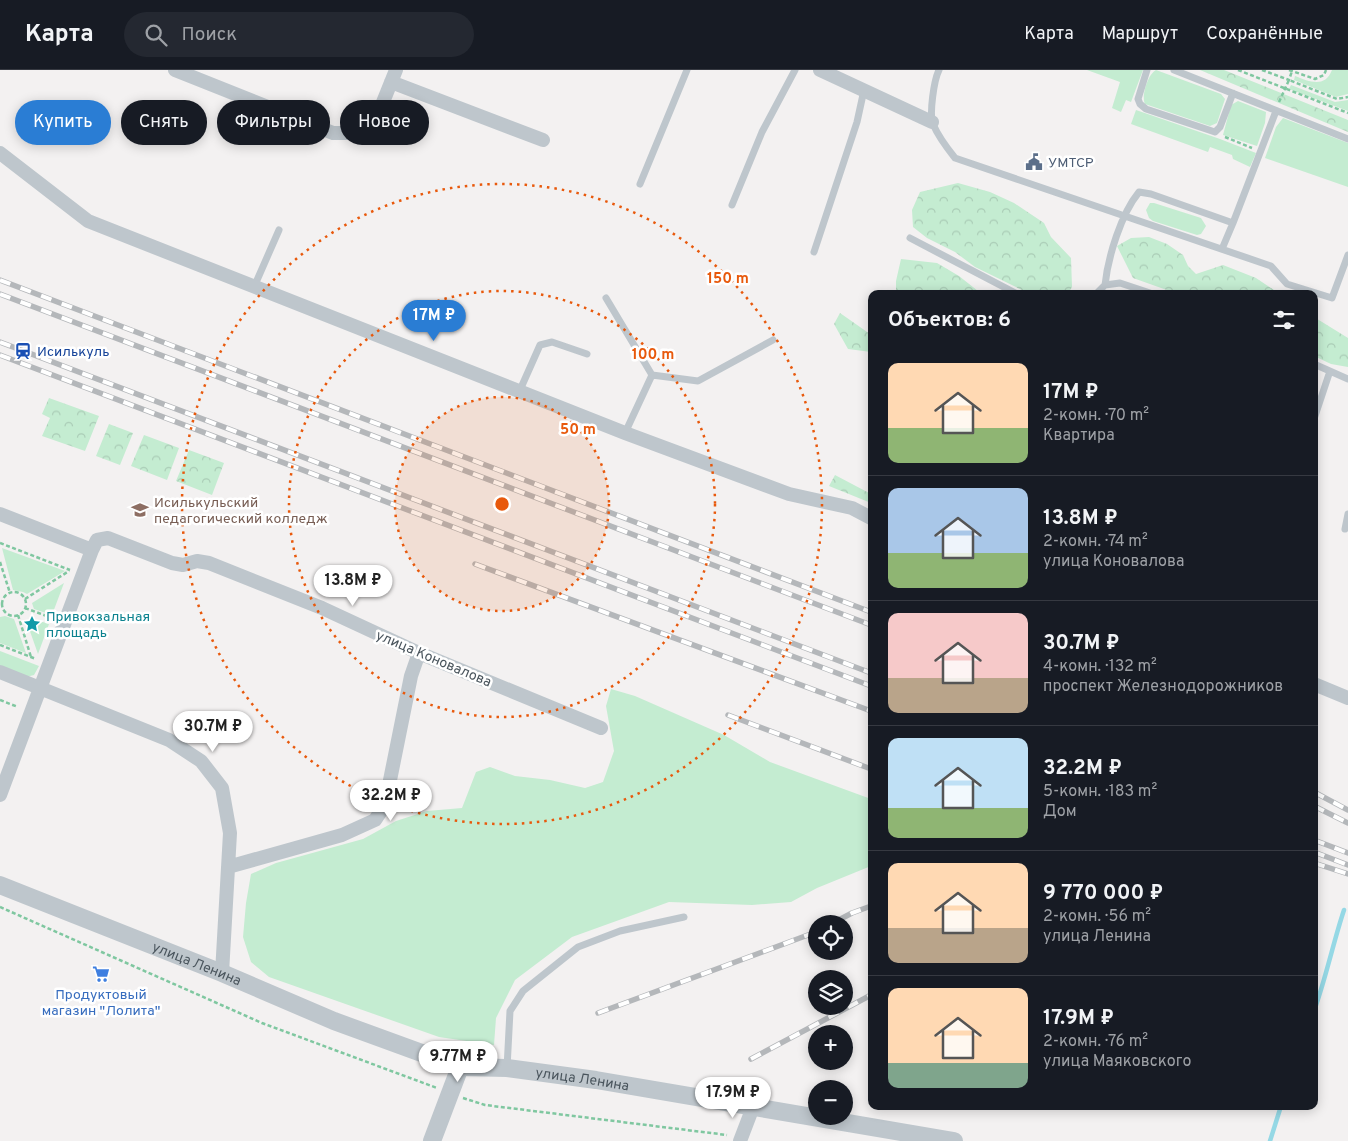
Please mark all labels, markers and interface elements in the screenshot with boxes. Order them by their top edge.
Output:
search box [124,12,474,57]
text: Карта [25,20,94,50]
icon: search [142,21,170,49]
text: Поиск [182,23,237,47]
text: Карта [1024,23,1074,46]
text: Маршрут [1102,23,1178,46]
text: Сохранённые [1206,23,1323,46]
chip: Купить [15,100,111,145]
chip: Снять [121,100,207,145]
chip: Фильтры [217,100,330,145]
chip: Новое [340,100,429,145]
public building icon: УМТСР [1024,152,1044,172]
place label: УМТСР [1048,155,1094,172]
text: 150 m [707,270,749,289]
pin: 17M ₽ [399,300,469,342]
text: 17M ₽ [413,306,455,326]
icon: filters [1270,306,1298,334]
text: Объектов: 6 [888,307,1011,334]
station icon: Исилькуль [13,341,33,361]
place label: Исилькуль [37,344,109,361]
text: 100 m [632,346,674,365]
text: 17M ₽ [1043,379,1099,406]
icon: home [928,383,988,443]
text: 2-комн. · 70 m² [1043,406,1149,426]
text: 50 m [560,421,596,440]
text: Квартира [1043,426,1115,446]
place label: Исилькульский педагогический колледж [154,495,328,528]
centre of rings [493,495,511,513]
school or university icon: Исилькульский педагогический колледж [130,500,150,520]
text: 13.8M ₽ [1043,505,1118,532]
icon: home [928,508,988,568]
text: 2-комн. · 74 m² [1043,532,1148,552]
text: улица Коновалова [1043,552,1184,572]
pin: 13.8M ₽ [307,564,399,607]
text: 13.8M ₽ [325,571,381,591]
place label: Привокзальная площадь [46,609,150,642]
place icon: Привокзальная площадь [22,614,42,634]
street label: улица Коновалова [373,627,494,691]
text: 30.7M ₽ [1043,630,1120,657]
icon: home [928,633,988,693]
text: 4-комн. · 132 m² [1043,657,1157,677]
text: проспект Железнодорожников [1043,677,1283,697]
pin: 30.7M ₽ [167,710,259,753]
text: 30.7M ₽ [184,717,242,737]
text: 32.2M ₽ [1043,755,1122,782]
icon: home [928,758,988,818]
pin: 32.2M ₽ [345,780,437,822]
text: 5-комн. · 183 m² [1043,782,1157,802]
text: 32.2M ₽ [361,786,421,806]
text: Дом [1043,802,1077,822]
text: 9 770 000 ₽ [1043,880,1163,907]
icon: home [928,883,988,943]
text: 2-комн. · 56 m² [1043,907,1151,927]
map controls [808,915,853,1125]
button: locate [808,915,853,960]
text: улица Ленина [1043,927,1151,947]
street label: улица Ленина [149,939,244,990]
supermarket icon: Продуктовый магазин "Лолита" [91,964,111,984]
button: layers [808,970,853,1015]
place label: Продуктовый магазин "Лолита" [42,987,160,1020]
text: 17.9M ₽ [1043,1005,1114,1032]
icon: home [928,1008,988,1068]
button: + [808,1025,853,1070]
text: 2-комн. · 76 m² [1043,1032,1148,1052]
pin: 9.77M ₽ [412,1040,504,1083]
text: 9.77M ₽ [430,1047,486,1067]
text: улица Маяковского [1043,1052,1192,1072]
street label: улица Ленина [534,1065,630,1096]
pin: 17.9M ₽ [687,1076,779,1119]
button: − [808,1080,853,1125]
text: 17.9M ₽ [706,1083,760,1103]

